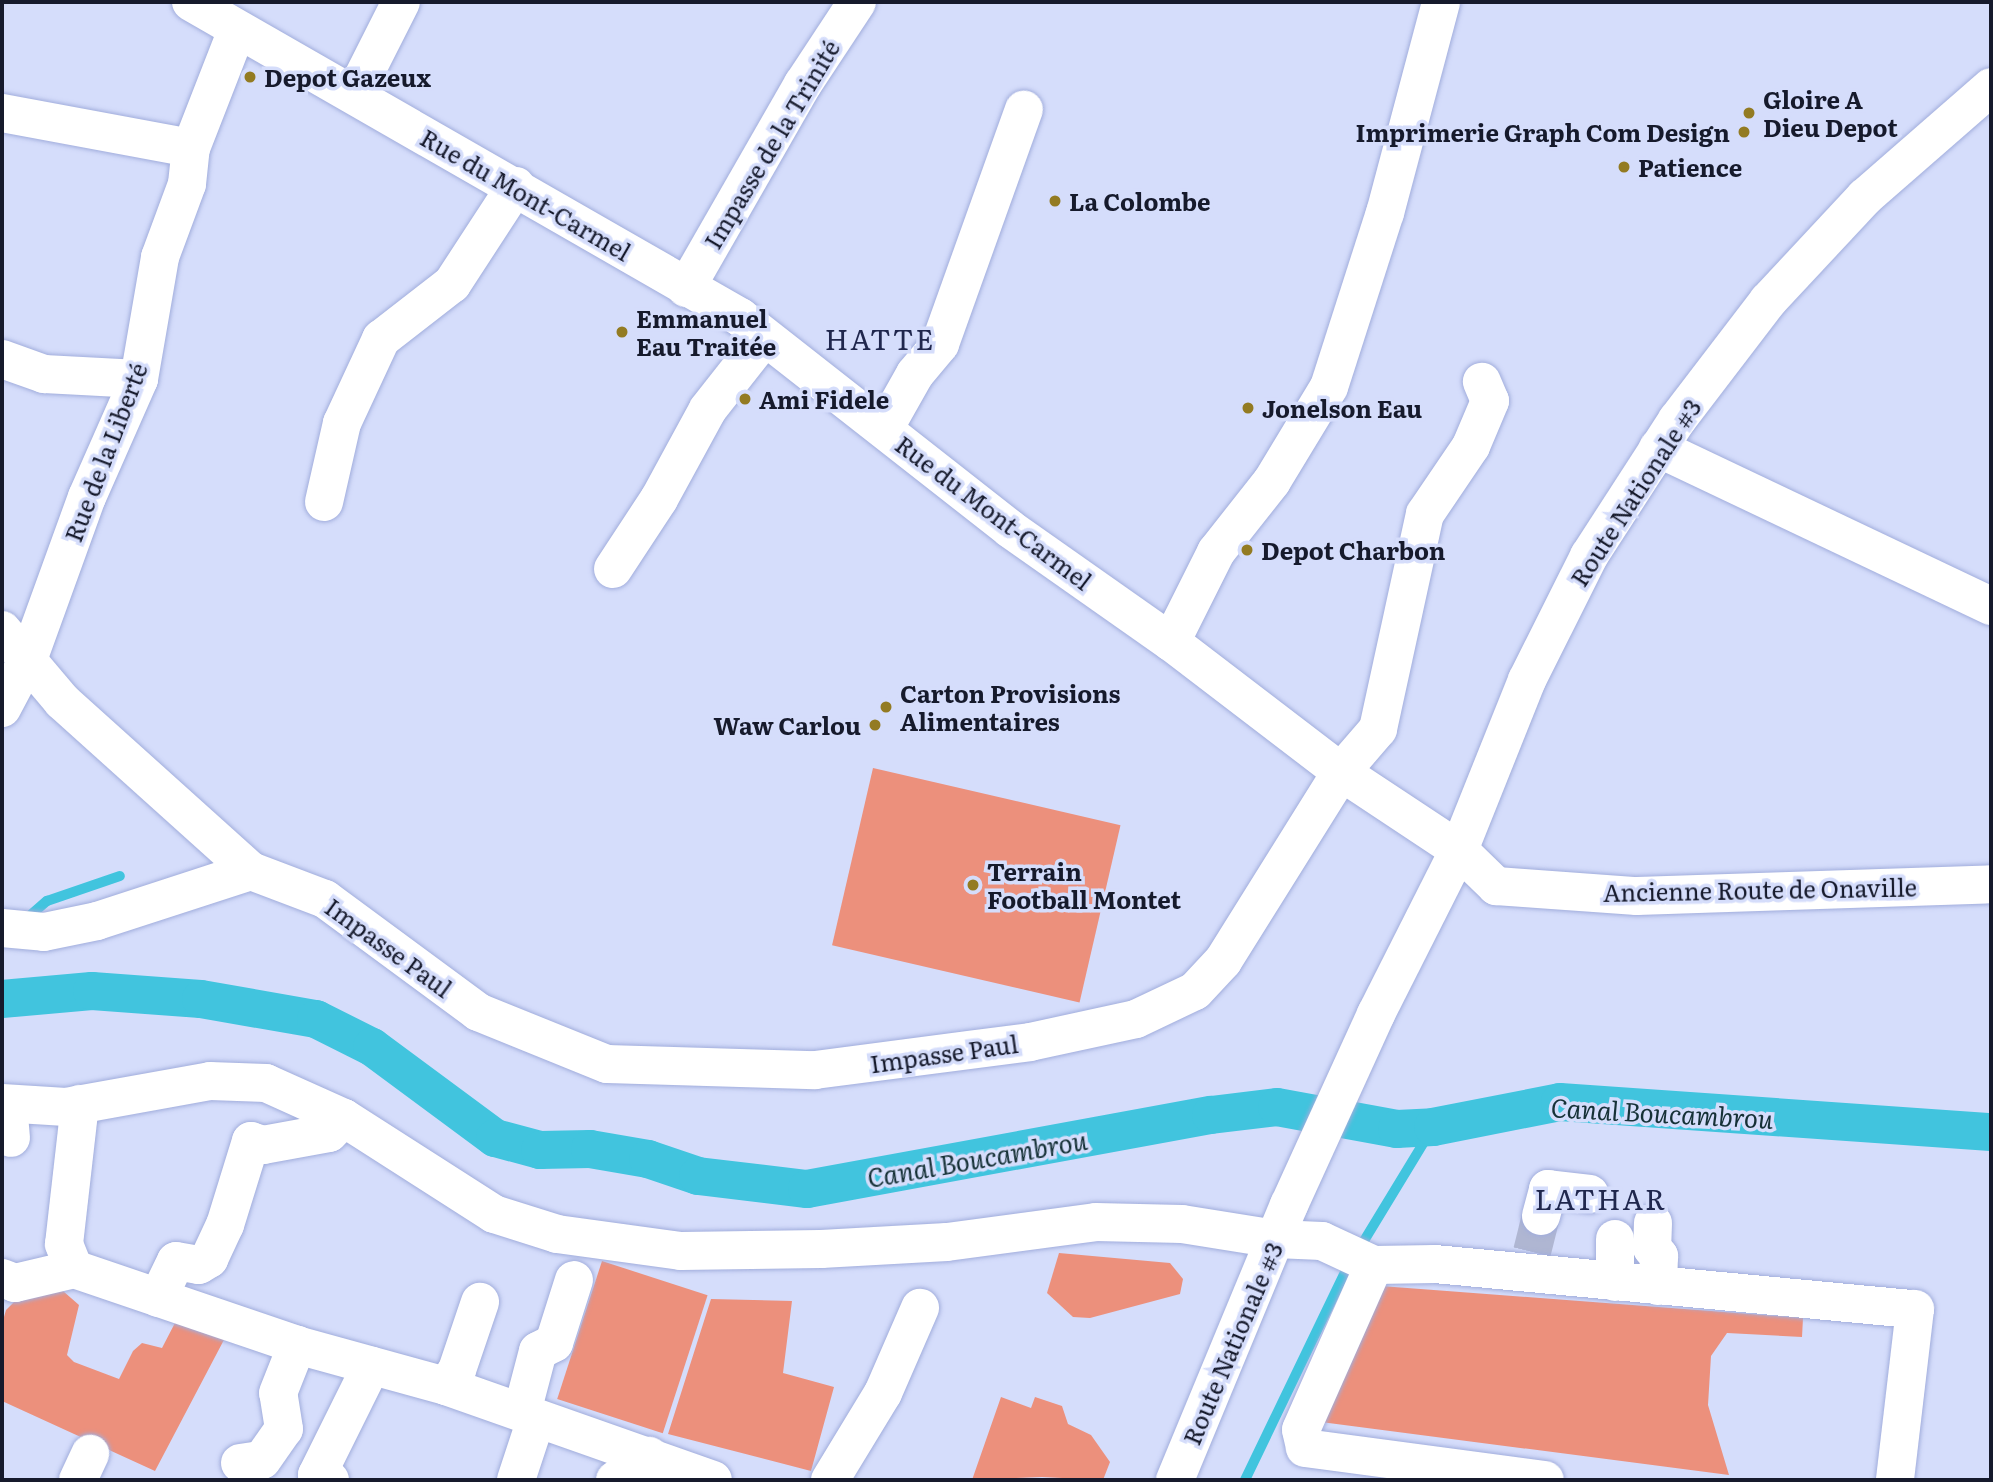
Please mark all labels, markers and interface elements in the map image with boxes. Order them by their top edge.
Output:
street label: Impasse de la Trinité [697,34,845,254]
place label: Depot Gazeux [264,63,431,91]
marker: Depot Gazeux [242,69,258,85]
place label: Gloire A Dieu Depot [1763,85,1898,141]
marker: Gloire A Dieu Depot [1741,105,1757,121]
place label: Imprimerie Graph Com Design [1356,118,1730,146]
street label: Rue du Mont-Carmel [416,122,636,266]
marker: Imprimerie Graph Com Design [1736,124,1752,140]
place label: Patience [1638,153,1742,181]
marker: Patience [1616,159,1632,175]
place label: La Colombe [1069,187,1211,215]
marker: La Colombe [1047,193,1063,209]
place label: Emmanuel Eau Traitée [636,304,776,360]
district label: HATTE [825,321,935,355]
marker: Emmanuel Eau Traitée [614,324,630,340]
street label: Rue de la Liberté [58,359,152,545]
place label: Ami Fidele [759,385,889,413]
marker: Ami Fidele [737,391,753,407]
street label: Route Nationale #3 [1564,393,1706,591]
place label: Jonelson Eau [1262,394,1422,422]
marker: Jonelson Eau [1240,400,1256,416]
street label: Rue du Mont-Carmel [890,429,1098,595]
place label: Depot Charbon [1261,536,1446,564]
marker: Depot Charbon [1239,542,1255,558]
place label: Carton Provisions Alimentaires [900,679,1121,735]
marker: Carton Provisions Alimentaires [878,699,894,715]
place label: Waw Carlou [713,711,861,739]
marker: Waw Carlou [867,717,883,733]
place label: Terrain Football Montet [987,857,1181,913]
street label: Ancienne Route de Onaville [1603,872,1917,906]
marker: Terrain Football Montet [965,877,981,893]
street label: Impasse Paul [320,891,458,1003]
street label: Impasse Paul [868,1028,1020,1078]
water label: Canal Boucambrou [1550,1091,1774,1133]
water label: Canal Boucambrou [865,1123,1089,1193]
district label: LATHAR [1535,1181,1667,1215]
street label: Route Nationale #3 [1176,1237,1288,1449]

